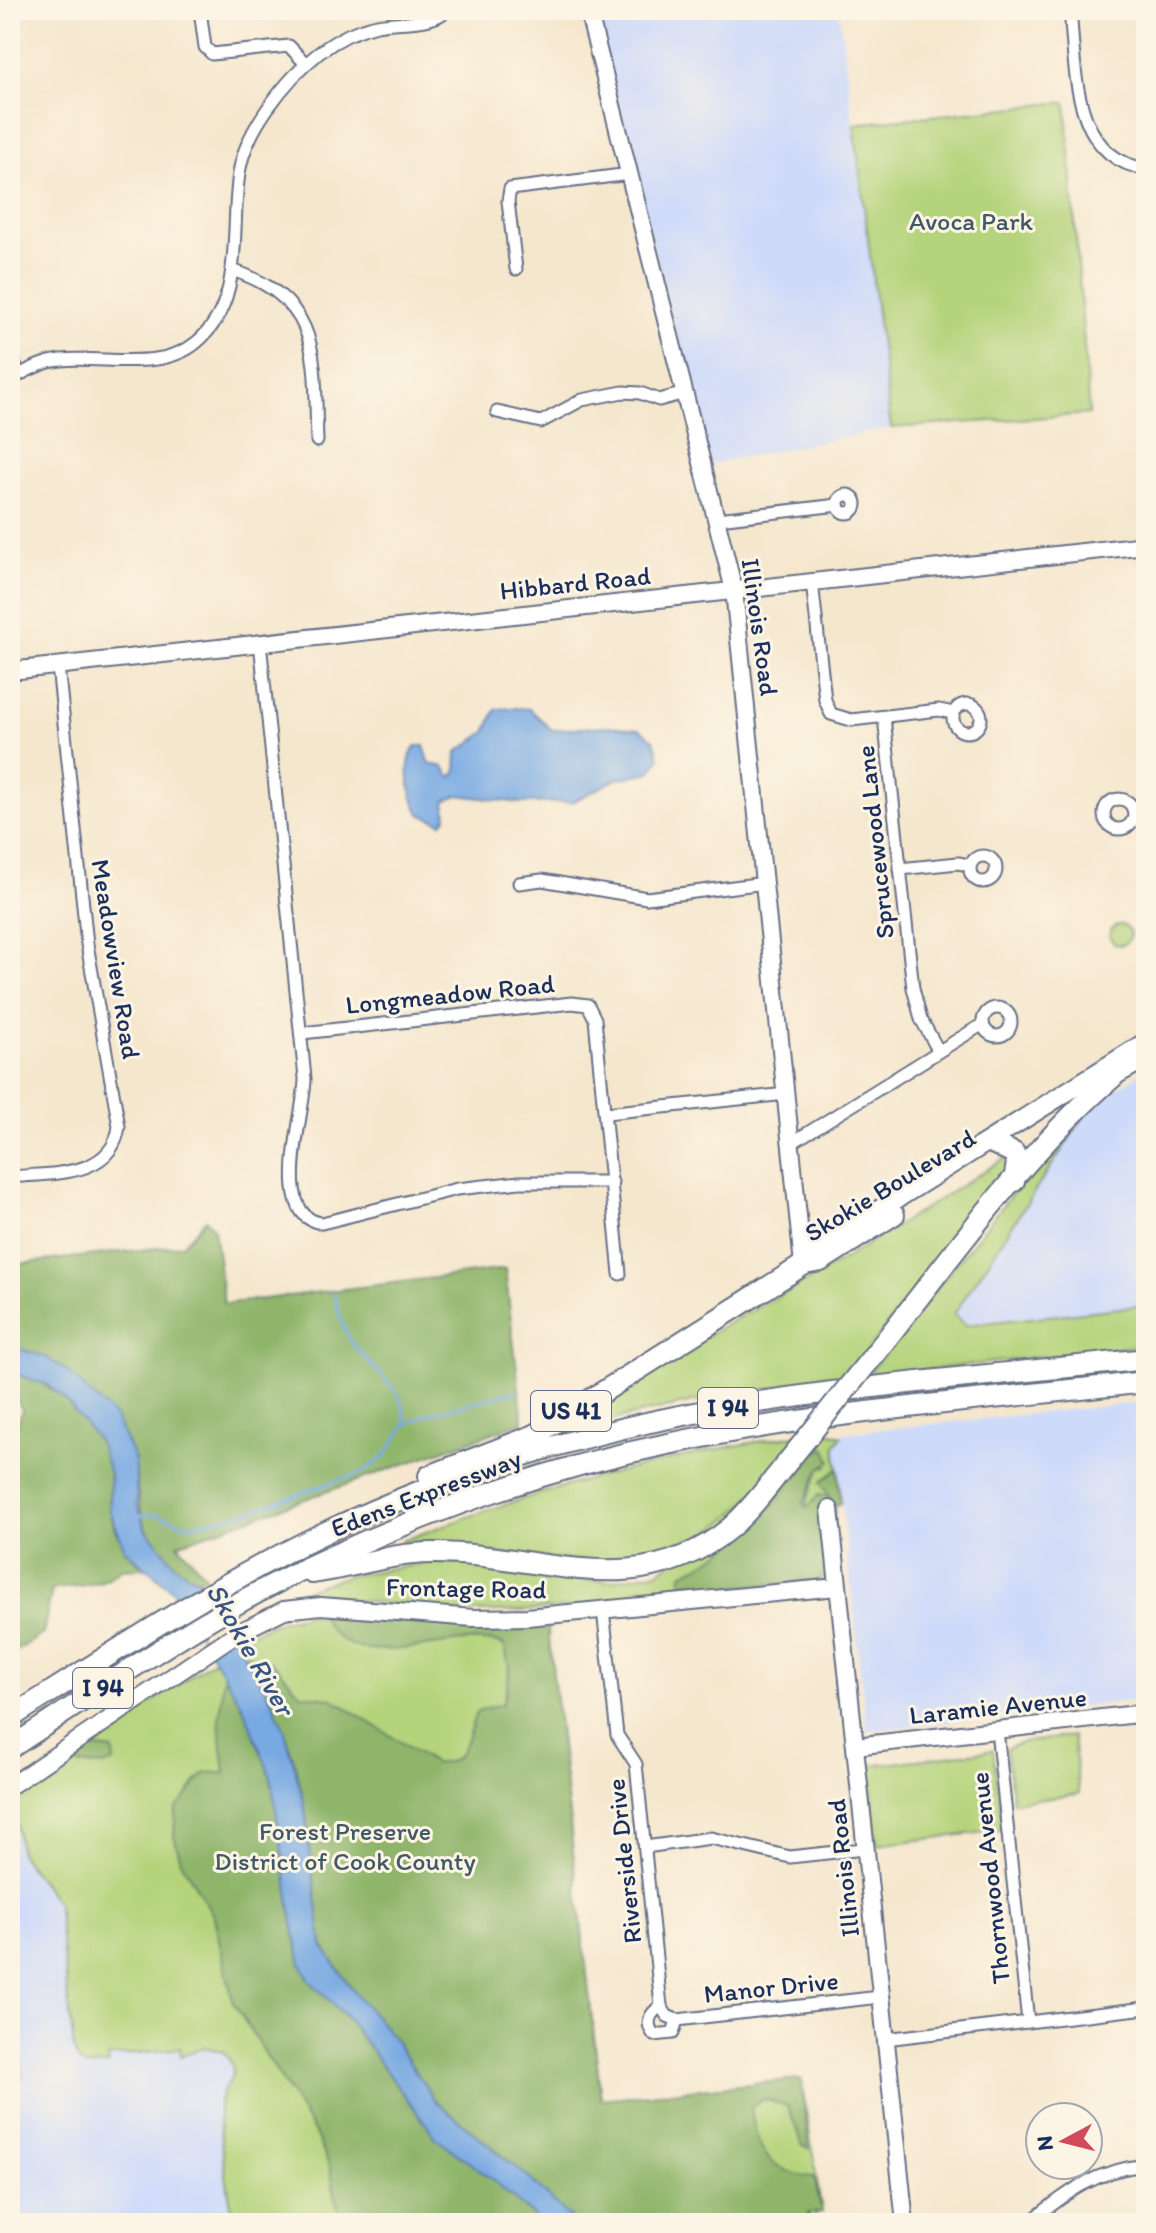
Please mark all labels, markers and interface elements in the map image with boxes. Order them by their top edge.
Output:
park label: Avoca Park [909,205,1034,237]
street label: Illinois Road [735,556,786,698]
street label: Hibbard Road [498,559,652,607]
street label: Sprucewood Lane [849,744,901,940]
street label: Meadowview Road [84,857,148,1061]
street label: Longmeadow Road [344,967,556,1021]
street label: Skokie Boulevard [799,1121,982,1249]
road number: I 94 [698,1388,758,1428]
road number: US 41 [531,1391,611,1431]
street label: Edens Expressway [326,1442,526,1544]
street label: Frontage Road [386,1571,547,1605]
water label: Skokie River [200,1577,304,1724]
road number: I 94 [73,1668,133,1708]
street label: Laramie Avenue [908,1681,1088,1731]
street label: Thornwood Avenue [963,1771,1017,1985]
street label: Riverside Drive [599,1777,649,1945]
street label: Illinois Road [820,1797,866,1939]
park label: Forest Preserve District of Cook County [214,1815,476,1877]
street label: Manor Drive [702,1964,840,2010]
north arrow [1024,2101,1104,2181]
text: N [1030,2134,1059,2152]

